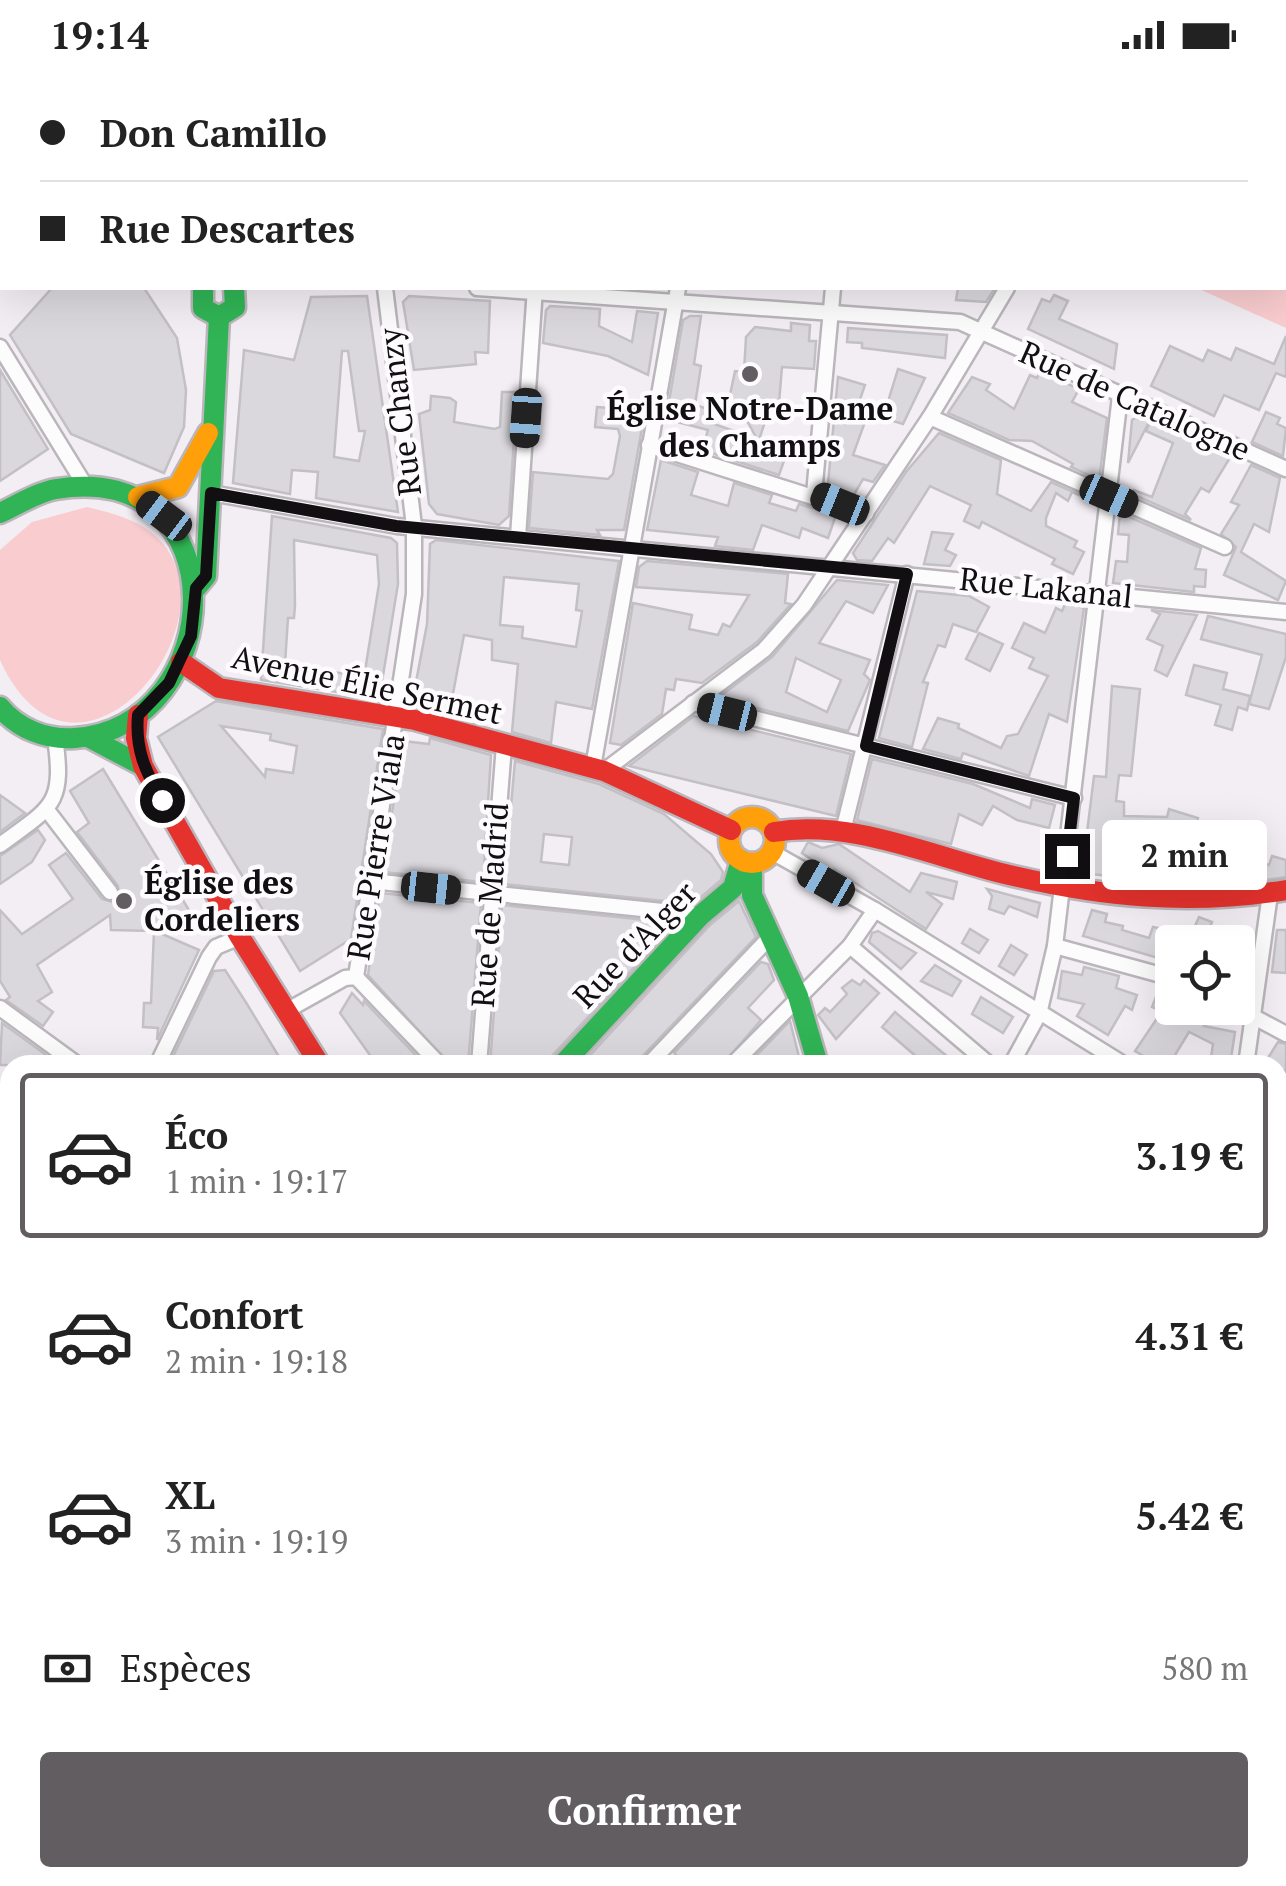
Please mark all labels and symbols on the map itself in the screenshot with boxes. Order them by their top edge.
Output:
street label: Rue Chanzy [368,325,430,498]
street label: Rue de Catalogne [1013,330,1257,470]
marker: Église Notre-Dame des Champs [739,363,761,385]
car [509,387,543,449]
place label: Église Notre-Dame des Champs [606,387,894,466]
car [1075,470,1143,522]
car [807,479,873,529]
car [131,486,197,546]
street label: Rue Lakanal [957,557,1135,617]
street label: Avenue Élie Sermet [228,635,506,733]
car [694,690,760,734]
street label: Rue Pierre Viala [336,731,414,963]
route start [140,778,185,823]
street label: Rue de Madrid [461,801,517,1009]
callout: 2 min [1102,821,1267,891]
route end [1045,834,1090,879]
car [793,855,859,911]
place label: Église des Cordeliers [144,861,300,940]
car [400,870,462,906]
street label: Rue d'Alger [564,872,706,1017]
marker: Église des Cordeliers [113,890,135,912]

